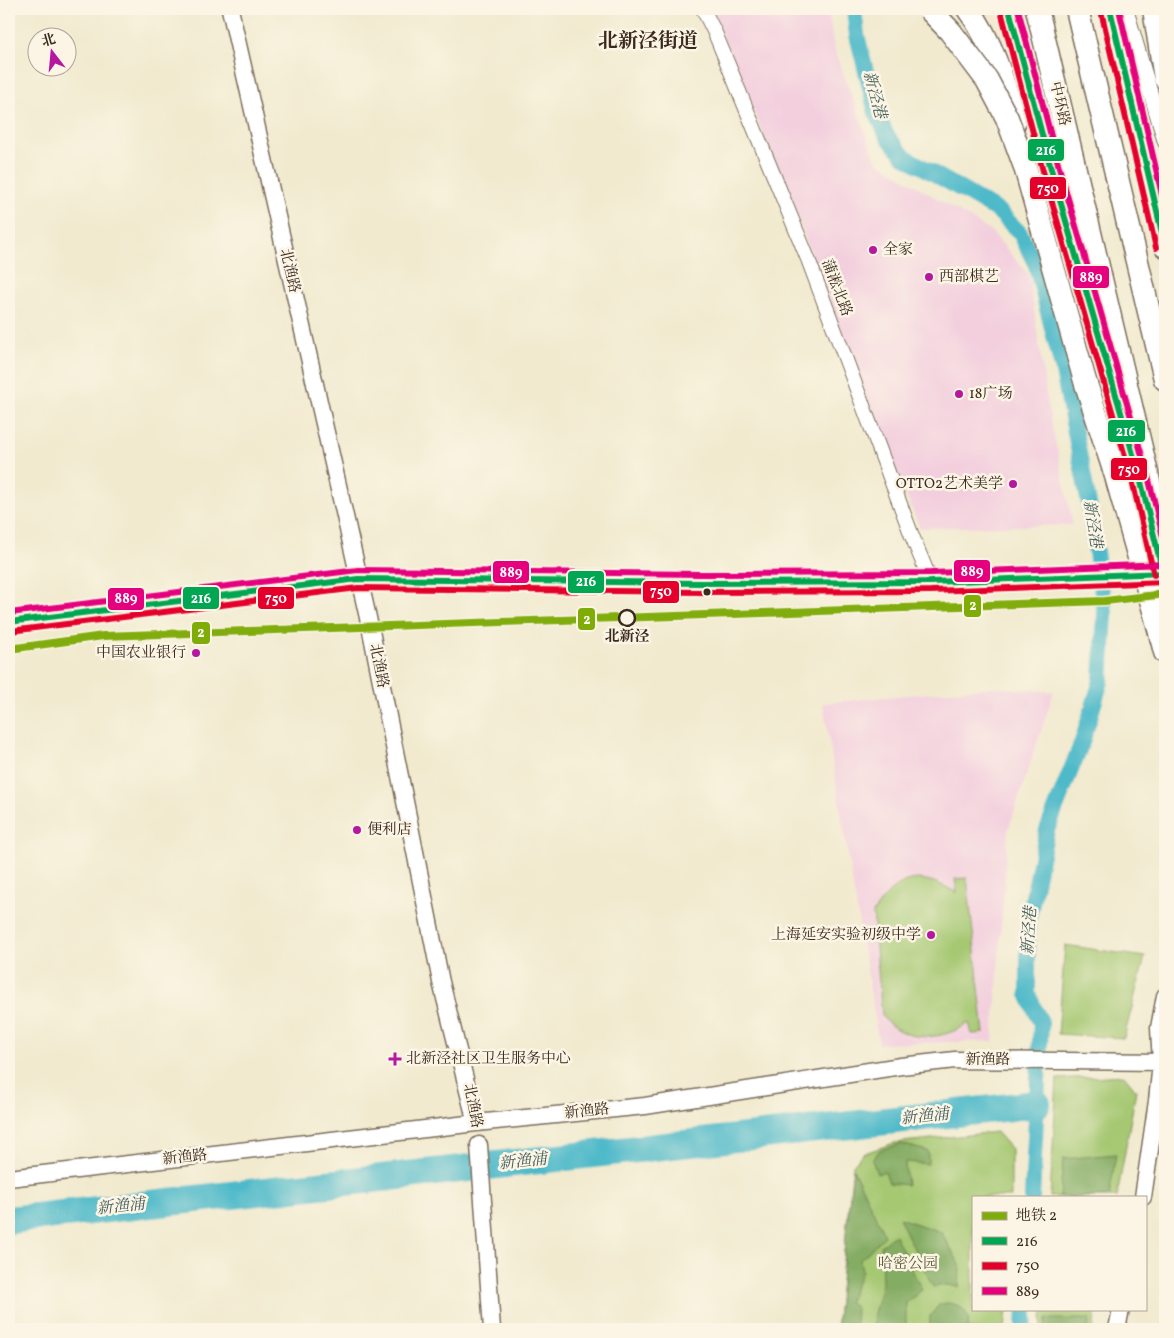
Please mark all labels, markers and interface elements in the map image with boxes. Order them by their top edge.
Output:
north arrow [28,28,78,78]
district label: 北新泾街道 [598,28,698,56]
text: 北 [39,30,58,52]
water label: 新泾港 [857,69,891,123]
street label: 中环路 [1044,80,1074,128]
line badge: 216 [1027,138,1065,162]
text: 216 [1036,142,1057,161]
line badge: 750 [1029,176,1067,200]
text: 750 [1037,180,1059,199]
place label: 全家 [883,240,913,261]
marker: 全家 [867,244,879,256]
street label: 北渔路 [274,247,304,295]
street label: 蒲淞北路 [815,256,857,320]
line badge: 889 [1072,265,1110,289]
place label: 西部棋艺 [939,267,999,288]
text: 889 [1080,269,1103,288]
marker: 西部棋艺 [923,271,935,283]
place label: 18广场 [969,384,1012,405]
marker: 18广场 [953,388,965,400]
line badge: 216 [1107,419,1146,443]
text: 216 [1116,423,1137,442]
line badge: 750 [1110,457,1148,481]
text: 750 [1118,461,1140,480]
place label: OTTO2艺术美学 [896,474,1003,495]
marker: OTTO2艺术美学 [1007,478,1019,490]
water label: 新泾港 [1077,499,1107,551]
line badge: 889 [953,559,991,583]
line badge: 889 [492,560,530,584]
text: 889 [961,563,984,582]
text: 889 [500,564,523,583]
line badge: 216 [567,570,605,594]
text: 216 [576,573,597,592]
line badge: 750 [642,580,680,604]
text: 750 [650,583,672,602]
line badge: 216 [182,586,220,610]
line badge: 750 [257,586,295,610]
line badge: 889 [107,587,145,611]
unlabelled marker [702,587,712,597]
text: 889 [115,590,138,609]
text: 216 [191,590,212,609]
text: 750 [265,590,287,609]
line badge: 2 [963,594,982,618]
text: 2 [969,597,977,616]
line badge: 2 [577,607,596,631]
marker: 北新泾 [618,609,636,627]
text: 2 [583,611,591,630]
line badge: 2 [191,621,211,645]
text: 2 [197,624,205,643]
place label: 北新泾 [604,627,650,648]
street label: 北渔路 [363,642,393,690]
place label: 中国农业银行 [96,643,186,664]
marker: 中国农业银行 [190,647,202,659]
place label: 便利店 [367,820,412,841]
marker: 便利店 [351,824,363,836]
water label: 新泾港 [1017,904,1043,956]
place label: 上海延安实验初级中学 [771,925,921,946]
marker: 上海延安实验初级中学 [925,929,937,941]
place label: 北新泾社区卫生服务中心 [406,1049,571,1070]
street label: 新渔路 [965,1050,1011,1071]
marker: 北新泾社区卫生服务中心 [388,1052,402,1066]
street label: 北渔路 [457,1082,487,1130]
street label: 新渔路 [564,1099,610,1125]
water label: 新渔浦 [900,1103,953,1130]
street label: 新渔路 [162,1145,208,1171]
water label: 新渔浦 [498,1148,551,1175]
water label: 新渔浦 [96,1193,149,1220]
legend [972,1196,1146,1310]
text: 地铁 2 [1016,1206,1057,1227]
text: 216 [1016,1232,1037,1253]
park label: 哈密公园 [878,1254,938,1275]
text: 750 [1016,1256,1039,1277]
text: 889 [1016,1282,1039,1303]

